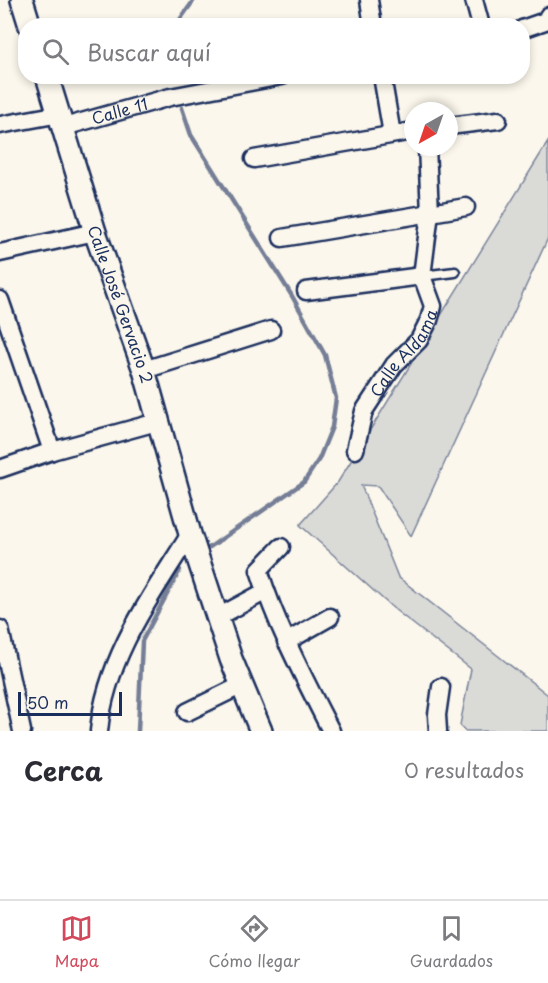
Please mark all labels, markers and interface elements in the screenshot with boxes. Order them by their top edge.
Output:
search box [18,18,530,84]
icon: search [39,35,72,68]
text: Buscar aquí [87,35,211,68]
street label: Calle 11 [89,91,150,130]
north arrow [404,102,458,156]
street label: Calle José Gervacio 2 [83,222,160,386]
street label: Calle Aldama [363,306,442,401]
scale bar [18,689,122,716]
text: 50 m [27,690,68,714]
text: Cerca [24,751,103,790]
text: 0 resultados [404,755,524,785]
tab: Mapa [55,912,99,972]
tab: Cómo llegar [209,912,300,972]
tab: Guardados [410,912,493,972]

